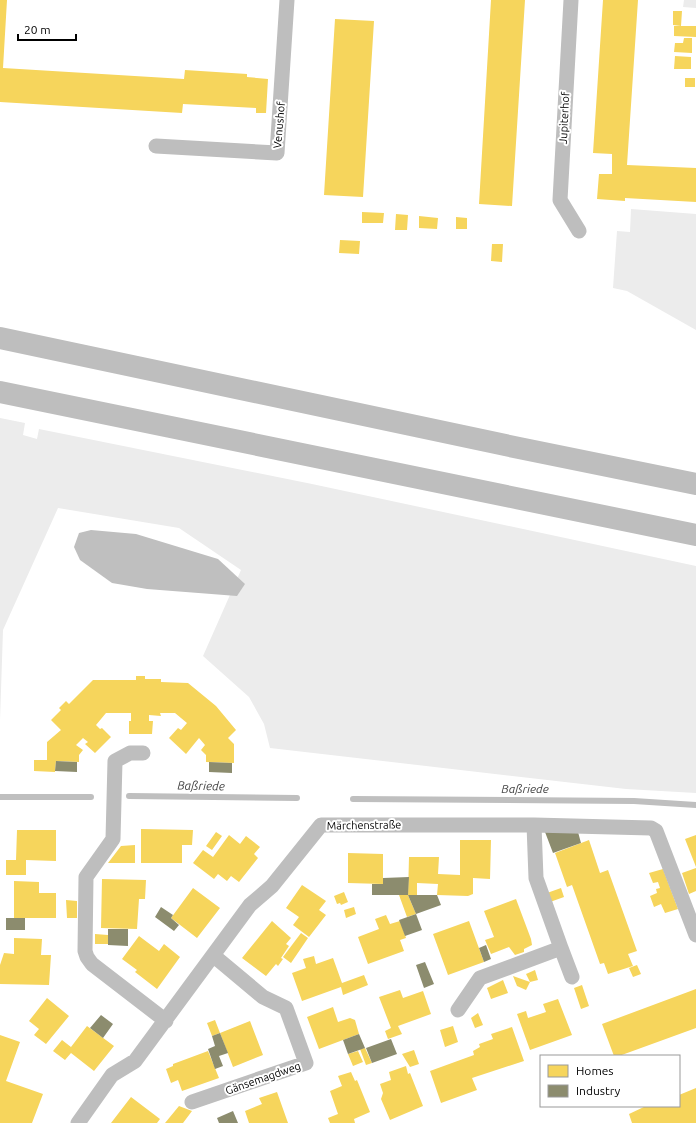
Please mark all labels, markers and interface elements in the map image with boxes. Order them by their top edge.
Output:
scale bar [18,16,76,42]
text: 20 m [24,23,51,36]
street label: Jupiterhof [557,91,571,144]
street label: Venushof [271,100,287,149]
water label: Baßriede [177,779,225,792]
water label: Baßriede [501,782,549,795]
street label: Märchenstraße [327,818,401,832]
legend [540,1055,680,1107]
street label: Gänsemagdweg [224,1059,302,1097]
text: Homes [576,1064,614,1077]
text: Industry [576,1084,621,1097]

